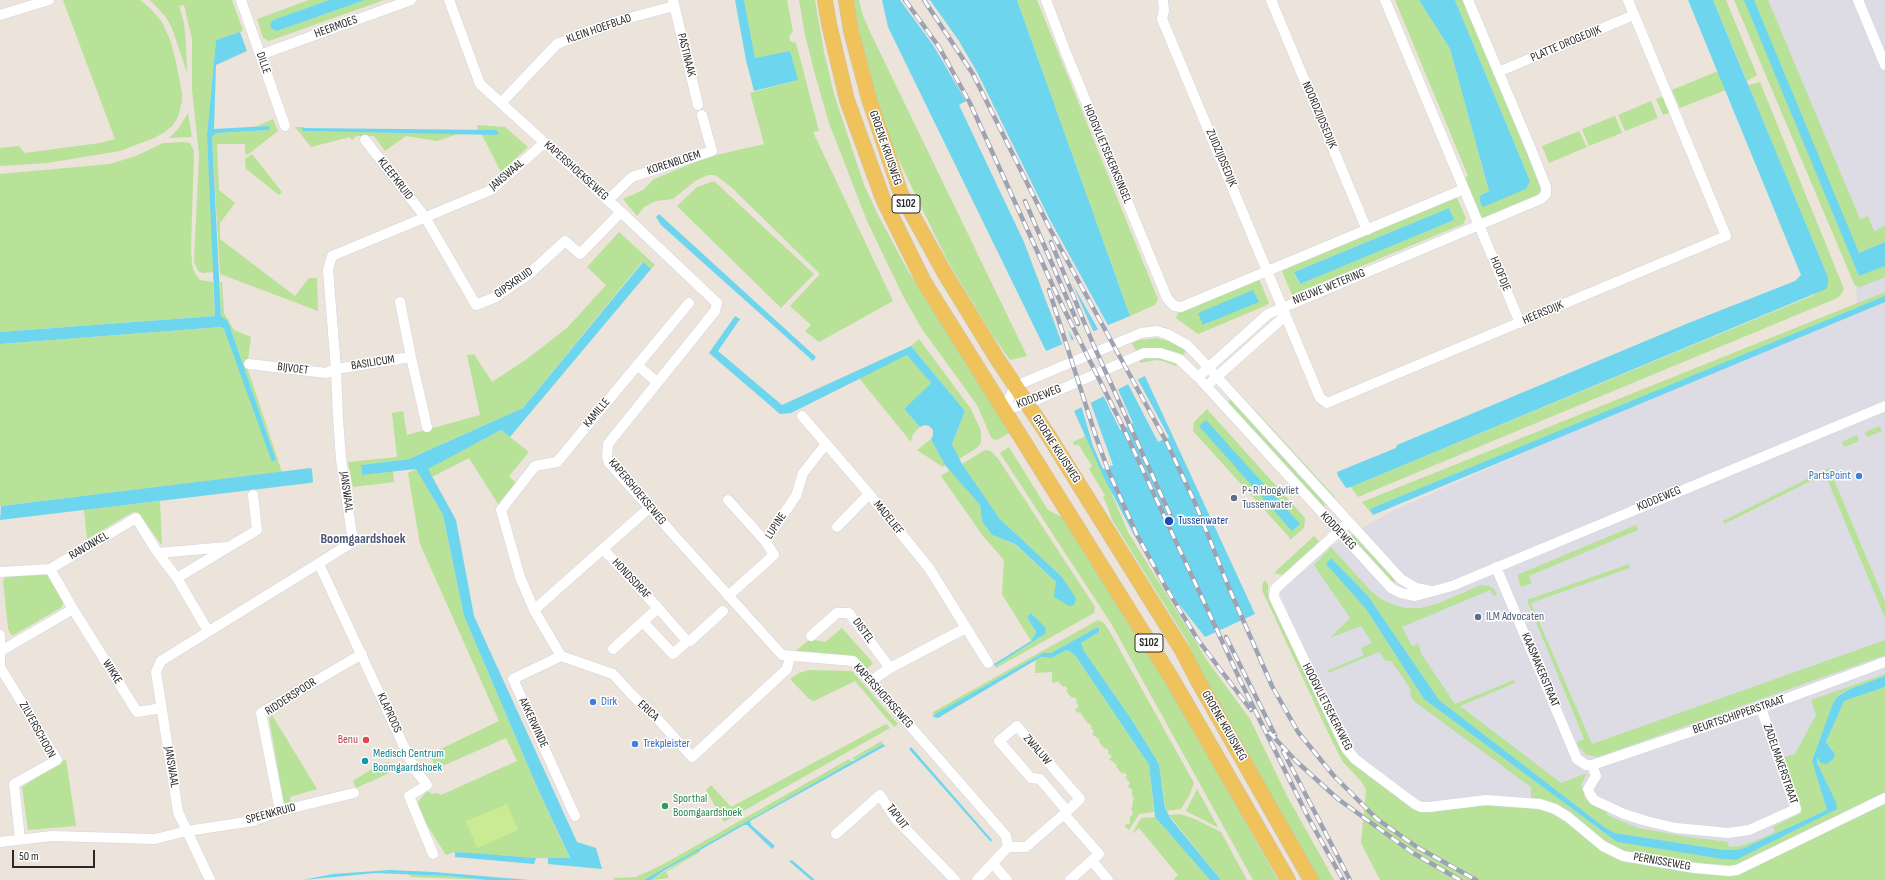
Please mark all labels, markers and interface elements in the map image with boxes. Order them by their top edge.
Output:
street label: KLEIN HOEFBLAD [565,11,633,47]
street label: HEERMOES [313,13,359,41]
street label: PLATTE DROGEDIJK [1528,23,1604,65]
street label: PASTINAAK [674,32,698,78]
street label: DILLE [253,50,273,76]
street label: NOORDZIJDSEDIJK [1298,79,1340,151]
street label: HOOGVLIETSEKERKSINGEL [1080,102,1134,206]
street label: GROENE KRUISWEG [865,109,905,187]
street label: ZUIDZIJDSEDIJK [1202,127,1240,189]
street label: KAPERSHOEKSEWEG [541,138,611,204]
street label: KORENBLOEM [645,148,703,178]
street label: KLEEFKRUID [374,155,416,203]
street label: JANSWAAL [487,156,527,194]
road number: S102 [892,195,920,213]
street label: HOOFDJE [1486,255,1514,293]
street label: GIPSKRUID [492,265,536,301]
street label: NIEUWE WETERING [1291,266,1367,308]
street label: HEERSDIJK [1520,298,1566,328]
street label: BASILICUM [350,352,396,374]
street label: BIJVOET [277,360,309,378]
street label: KODDEWEG [1015,382,1063,412]
street label: KAMILLE [581,395,613,431]
street label: GROENE KRUISWEG [1029,412,1083,486]
street label: KAPERSHOEKSEWEG [605,456,669,528]
place label: PartsPoint [1809,469,1851,483]
street label: JANSWAAL [336,471,356,513]
marker: PartsPoint [1854,471,1864,481]
street label: KODDEWEG [1635,483,1683,515]
place label: P+R Hoogvliet Tussenwater [1242,484,1299,512]
marker: P+R Hoogvliet Tussenwater [1229,493,1239,503]
street label: MADELIEF [870,498,906,538]
street label: KODDEWEG [1317,509,1359,553]
street label: LUPINE [762,510,790,542]
place label: Tussenwater [1178,514,1228,528]
marker: Tussenwater [1163,515,1175,527]
street label: RANONKEL [67,529,111,563]
district label: Boomgaardshoek [320,531,406,547]
street label: HONDSDRAF [609,556,653,602]
place label: ILM Advocaten [1486,610,1544,624]
marker: ILM Advocaten [1473,612,1483,622]
street label: DISTEL [849,616,877,646]
street label: KAASMAKERSTRAAT [1518,631,1562,709]
road number: S102 [1135,634,1163,652]
street label: WIKKE [99,657,125,687]
street label: KAPERSHOEKSEWEG [850,661,916,731]
street label: HOOGVLIETSEKERKWEG [1299,661,1355,753]
street label: RIDDERSPOOR [263,675,319,719]
street label: GROENE KRUISWEG [1198,689,1250,763]
street label: KLAPROOS [373,691,405,735]
street label: BEURTSCHIPPERSTRAAT [1691,692,1787,738]
place label: Dirk [601,695,617,709]
street label: AKKERWINDE [515,696,551,750]
marker: Dirk [588,697,598,707]
street label: ERICA [634,698,662,724]
street label: ZILVERSCHOON [16,699,58,761]
street label: ZADELMAKERSTRAAT [1760,722,1800,806]
street label: ZWALUW [1020,732,1054,768]
place label: Benu [338,733,358,747]
marker: Benu [361,735,371,745]
place label: Trekpleister [643,737,690,751]
marker: Trekpleister [630,739,640,749]
street label: JANSWAAL [161,745,181,789]
place label: Medisch Centrum Boomgaardshoek [373,747,444,775]
marker: Medisch Centrum Boomgaardshoek [360,756,370,766]
place label: Sporthal Boomgaardshoek [673,792,742,820]
street label: SPEENKRUID [244,800,298,828]
marker: Sporthal Boomgaardshoek [660,801,670,811]
street label: TAPUIT [883,802,911,832]
scale bar [14,842,97,868]
text: 50 m [19,849,39,864]
street label: PERNISSEWEG [1632,850,1692,874]

